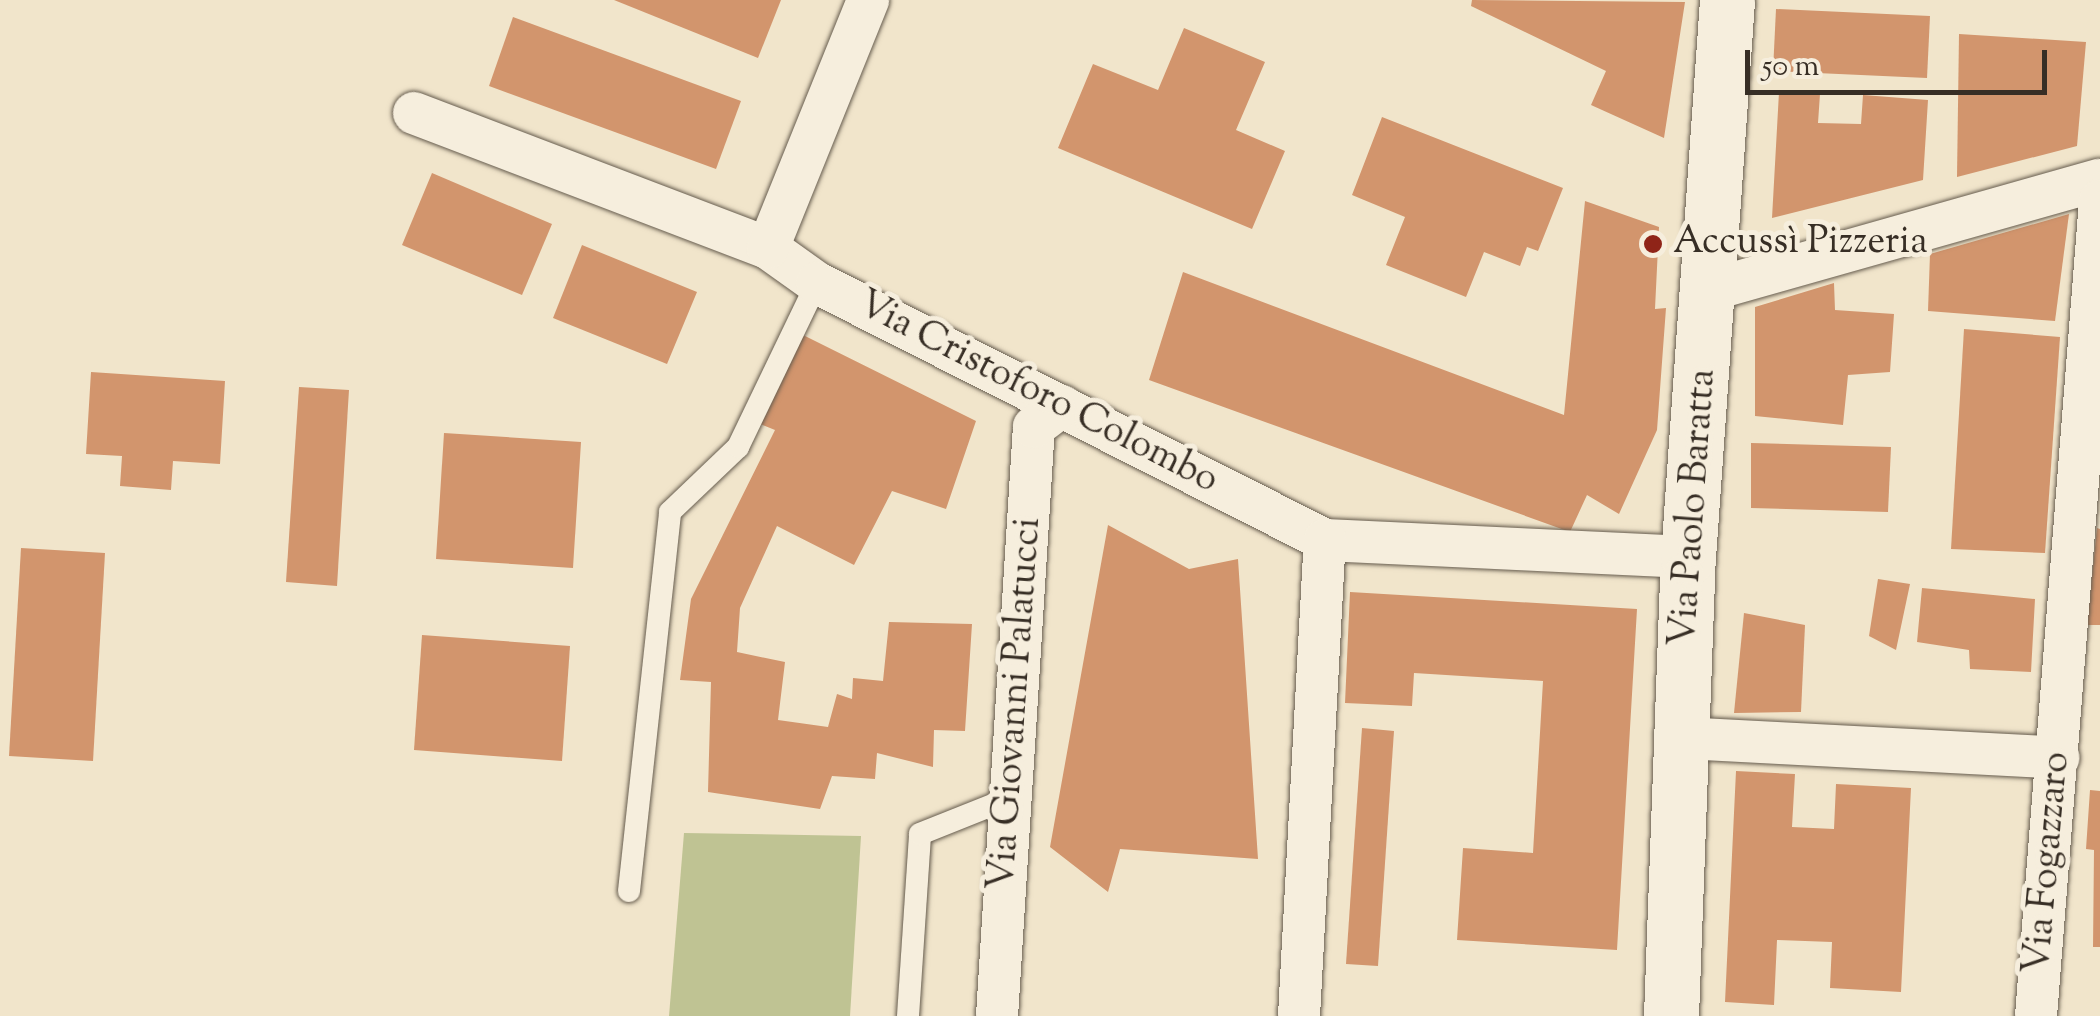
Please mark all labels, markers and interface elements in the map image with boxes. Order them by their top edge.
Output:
scale bar [1750,30,2052,92]
text: 50 m [1762,46,1819,89]
place label: Accussì Pizzeria [1673,221,1928,267]
marker: Accussì Pizzeria [1642,233,1664,255]
street label: Via Cristoforo Colombo [849,283,1225,505]
street label: Via Paolo Baratta [1663,368,1727,648]
street label: Via Giovanni Palatucci [981,516,1053,892]
street label: Via Fogazzaro [2017,750,2081,976]

